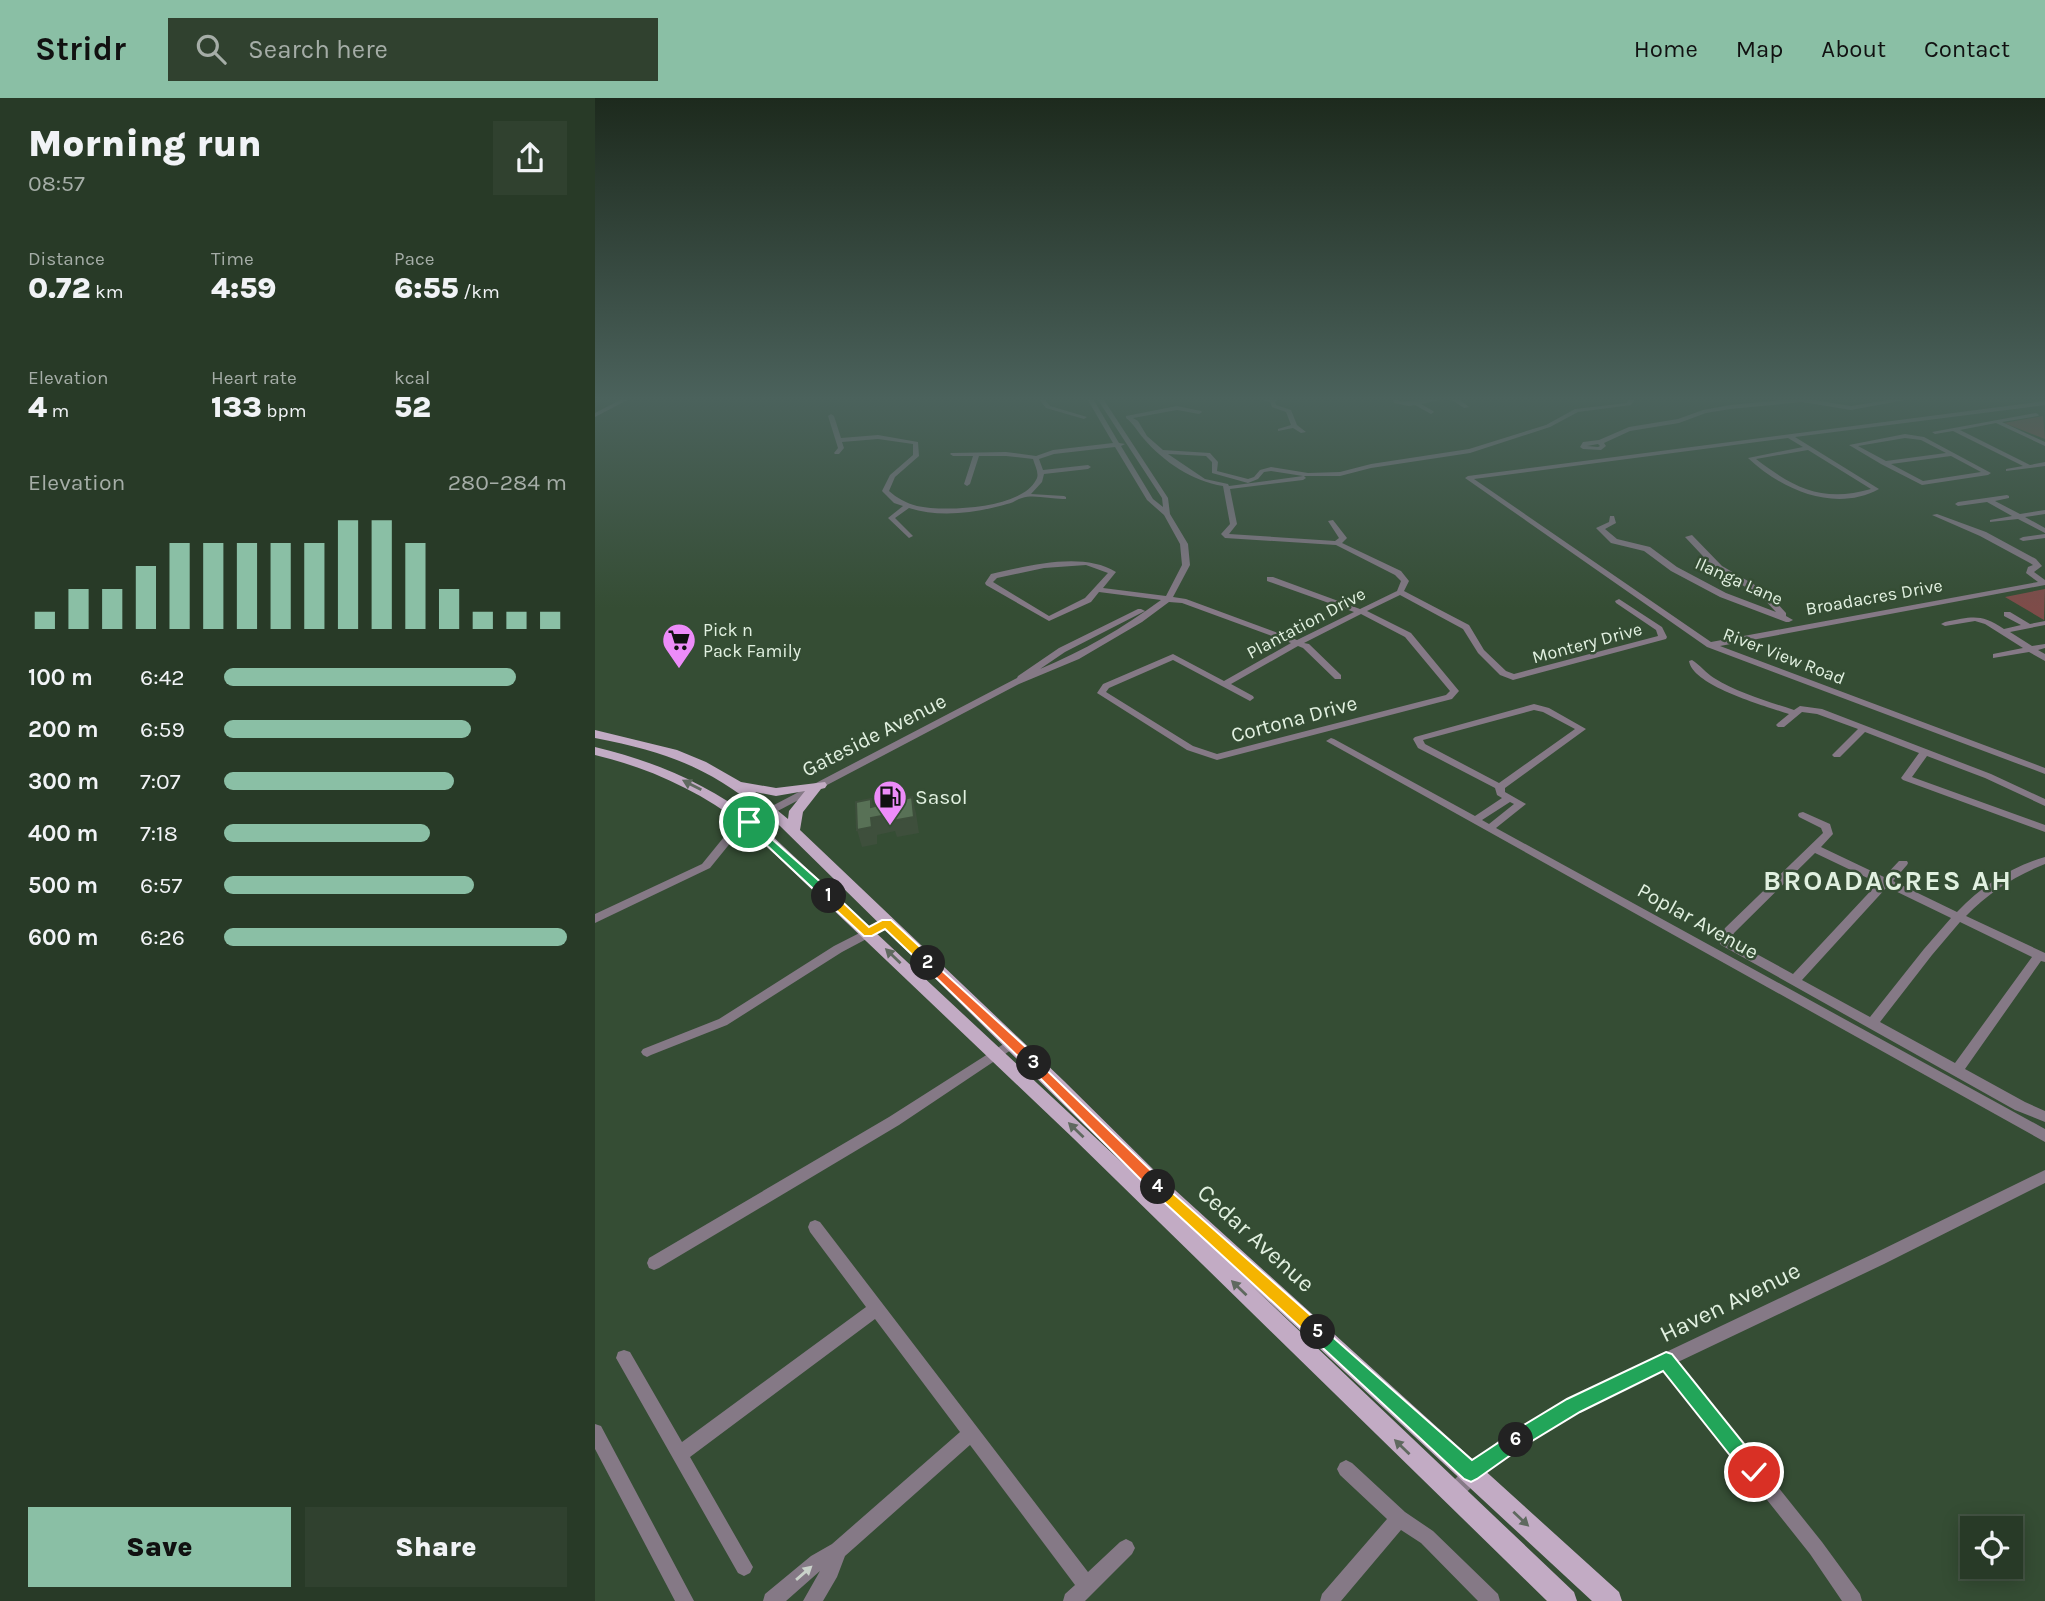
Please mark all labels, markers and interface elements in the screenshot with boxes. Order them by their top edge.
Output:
search box [168,18,658,81]
text: Stridr [35,30,126,68]
icon: search [192,30,230,68]
text: Search here [248,34,388,65]
text: Home [1634,35,1698,63]
text: Map [1736,35,1783,63]
text: About [1821,35,1886,63]
text: Contact [1924,35,2010,63]
text: Morning run [28,121,262,166]
button: share [493,121,567,195]
text: 08:57 [28,170,85,197]
text: Distance [28,248,105,270]
text: Time [211,248,254,270]
text: Pace [394,248,435,270]
text: 0.72 [28,270,91,306]
text: 4:59 [211,270,277,306]
text: 6:55 [394,270,459,306]
text: km [91,281,124,303]
text: /km [459,281,500,303]
text: Elevation [28,367,108,389]
text: Heart rate [211,367,297,389]
text: kcal [394,367,430,389]
text: 4 [28,389,47,425]
text: 133 [211,389,262,425]
text: 52 [394,389,431,425]
text: m [47,400,69,422]
text: bpm [262,400,306,422]
text: Elevation [28,469,125,496]
text: 280–284 m [448,469,567,496]
street label: Ilanga Lane [1692,552,1786,610]
street label: Broadacres Drive [1804,574,1944,620]
street label: Plantation Drive [1243,582,1369,664]
street label: Montery Drive [1529,618,1645,668]
place label: Pick n Pack Family [703,619,802,662]
supermarket icon: Pick n Pack Family [660,621,698,670]
street label: River View Road [1720,623,1848,689]
text: 100 m [28,664,93,691]
text: 6:42 [140,664,185,691]
street label: Gateside Avenue [798,688,950,782]
street label: Cortona Drive [1228,691,1360,747]
text: 200 m [28,716,99,743]
text: 6:59 [140,716,185,743]
text: 300 m [28,768,99,795]
text: 7:07 [140,768,181,795]
fuel station icon: Sasol [871,778,909,827]
one-way arrow [682,779,702,791]
place label: Sasol [915,785,968,809]
pin [719,792,779,852]
icon: arrive [730,803,768,841]
text: 400 m [28,820,98,847]
text: 7:18 [140,820,178,847]
district label: BROADACRES AH [1763,864,2013,897]
text: 500 m [28,872,98,899]
text: 6:57 [140,872,182,899]
pin: 1 [811,878,847,914]
street label: Poplar Avenue [1633,878,1763,964]
text: 1 [825,884,832,906]
text: 600 m [28,924,99,951]
text: 6:26 [140,924,185,951]
pin: 2 [911,946,945,980]
one-way arrow [885,949,902,965]
text: 2 [922,951,933,973]
pin: 3 [1017,1046,1052,1080]
text: 3 [1028,1051,1039,1073]
one-way arrow [1068,1122,1085,1138]
pin: 4 [1141,1170,1175,1204]
text: 4 [1152,1175,1163,1197]
street label: Cedar Avenue [1192,1178,1320,1298]
street label: Haven Avenue [1655,1256,1805,1348]
one-way arrow [1231,1281,1248,1297]
pin: 5 [1301,1314,1335,1350]
text: 5 [1312,1320,1323,1342]
pin: 6 [1499,1422,1534,1458]
text: 6 [1510,1428,1521,1450]
one-way arrow [1394,1439,1411,1455]
pin [1724,1442,1784,1502]
icon: check [1735,1453,1773,1491]
button: Save [28,1507,291,1587]
button: Share [305,1507,567,1587]
one-way arrow [1512,1510,1529,1526]
map controls [1960,1516,2023,1579]
button: locate [1960,1516,2023,1579]
one-way arrow [795,1566,812,1581]

